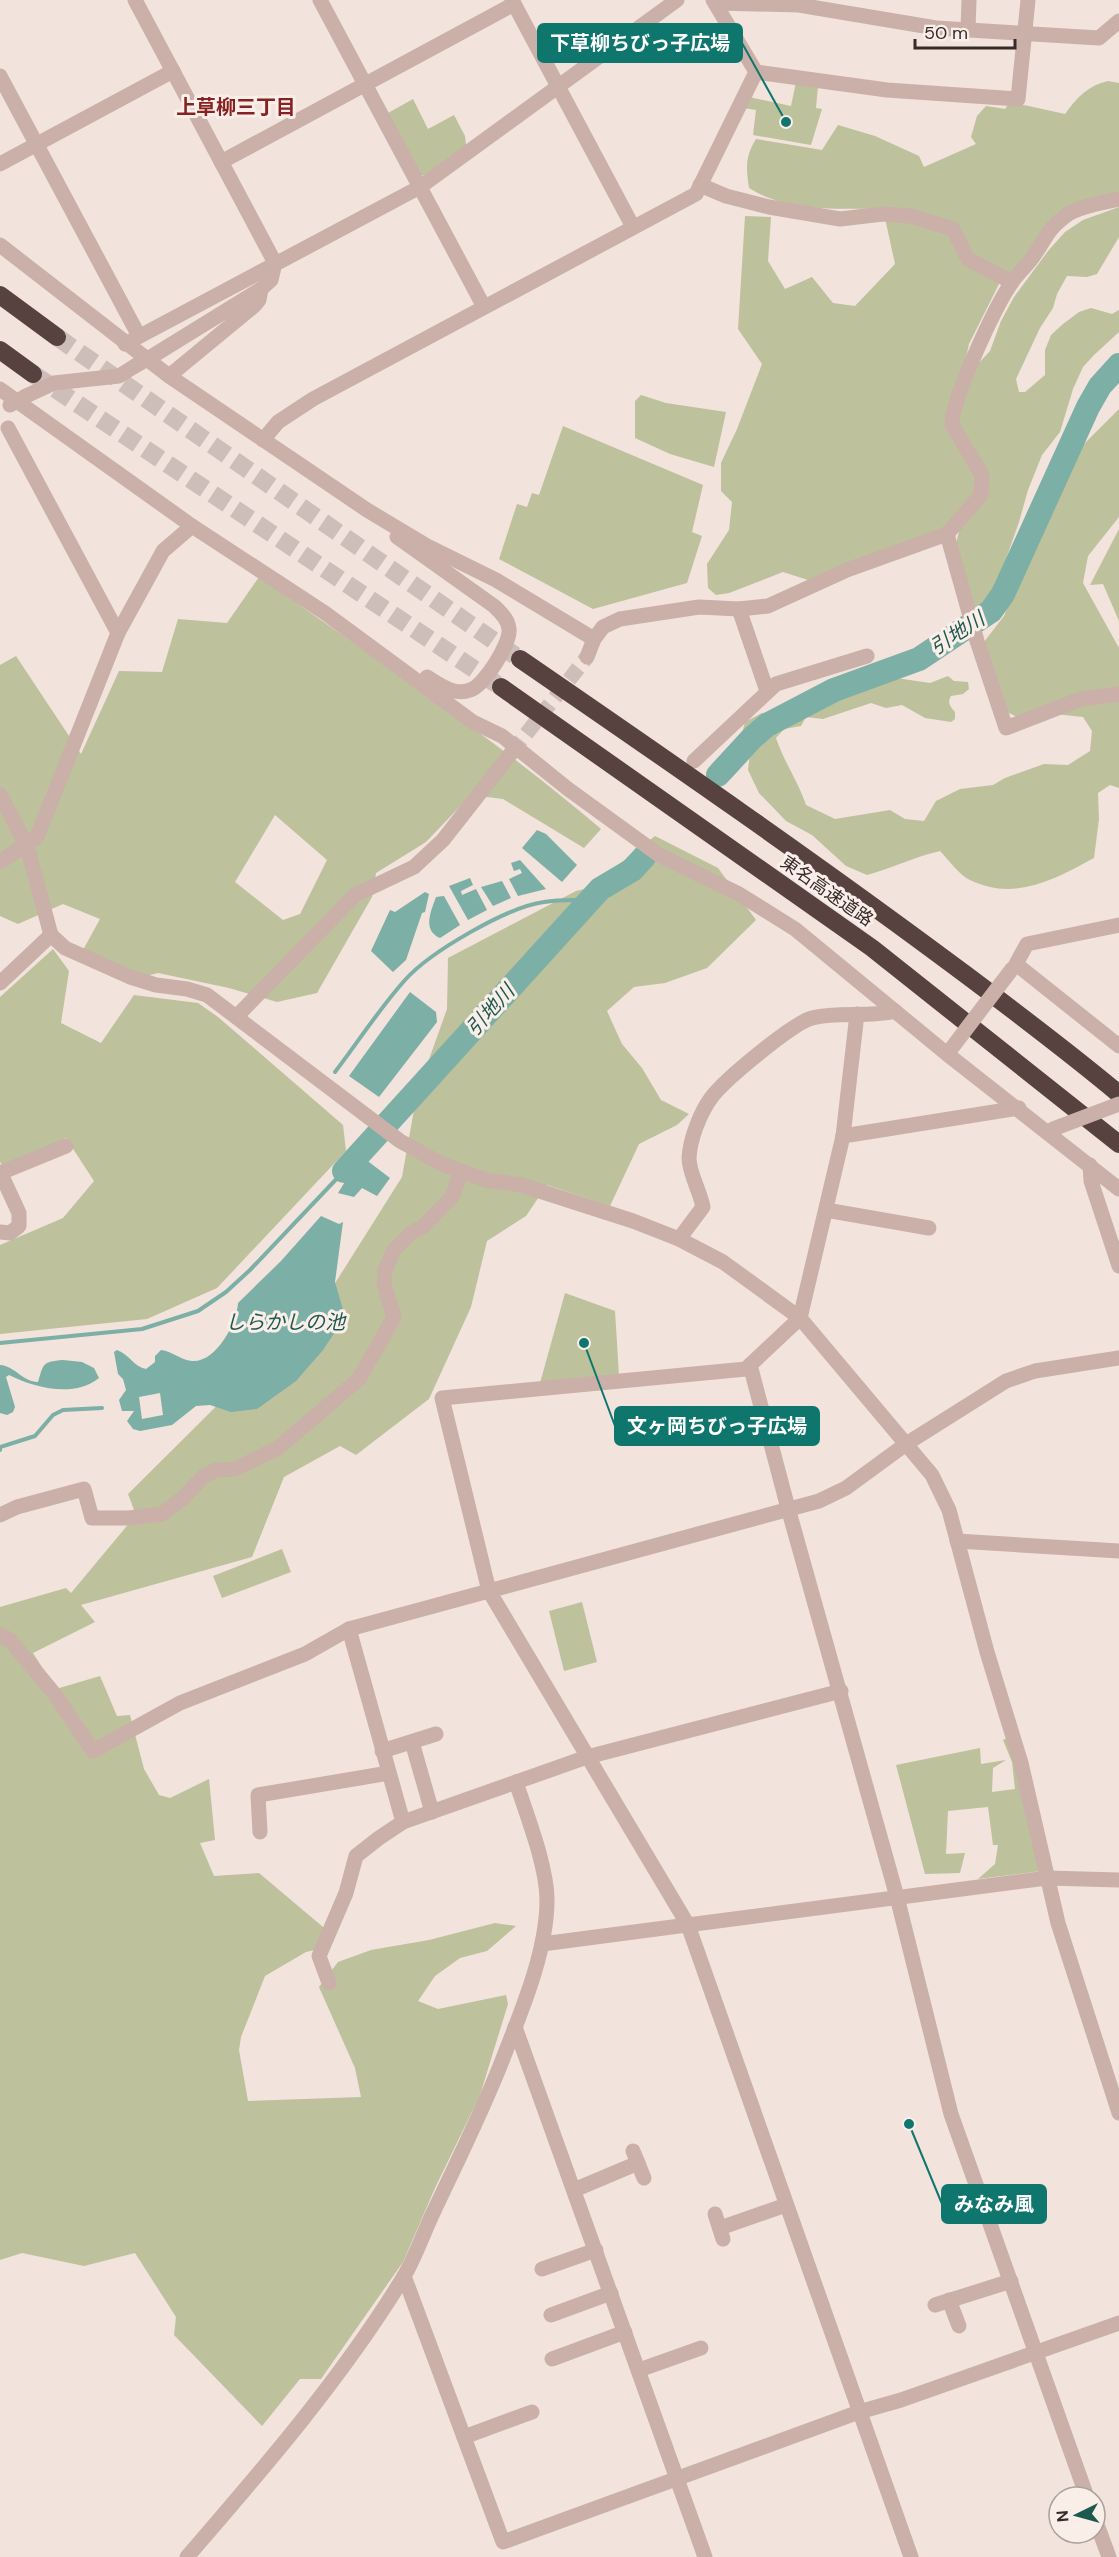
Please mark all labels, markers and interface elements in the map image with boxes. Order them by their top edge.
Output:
scale bar [915,12,1016,50]
text: 50 m [924,21,968,45]
callout: 下草柳ちびっ子広場 [538,24,742,62]
text: 下草柳ちびっ子広場 [550,30,730,56]
district label: 上草柳三丁目 [176,94,296,120]
water label: 引地川 [925,605,991,660]
street label: 東名高速道路 [776,850,878,932]
water label: 引地川 [460,978,521,1041]
water label: しらかしの池 [225,1309,347,1335]
callout: 文ヶ岡ちびっ子広場 [615,1407,819,1445]
text: 文ヶ岡ちびっ子広場 [627,1413,807,1439]
callout: みなみ風 [942,2185,1046,2223]
text: みなみ風 [954,2191,1034,2217]
north arrow [1047,2485,1107,2545]
text: N [1052,2510,1074,2523]

